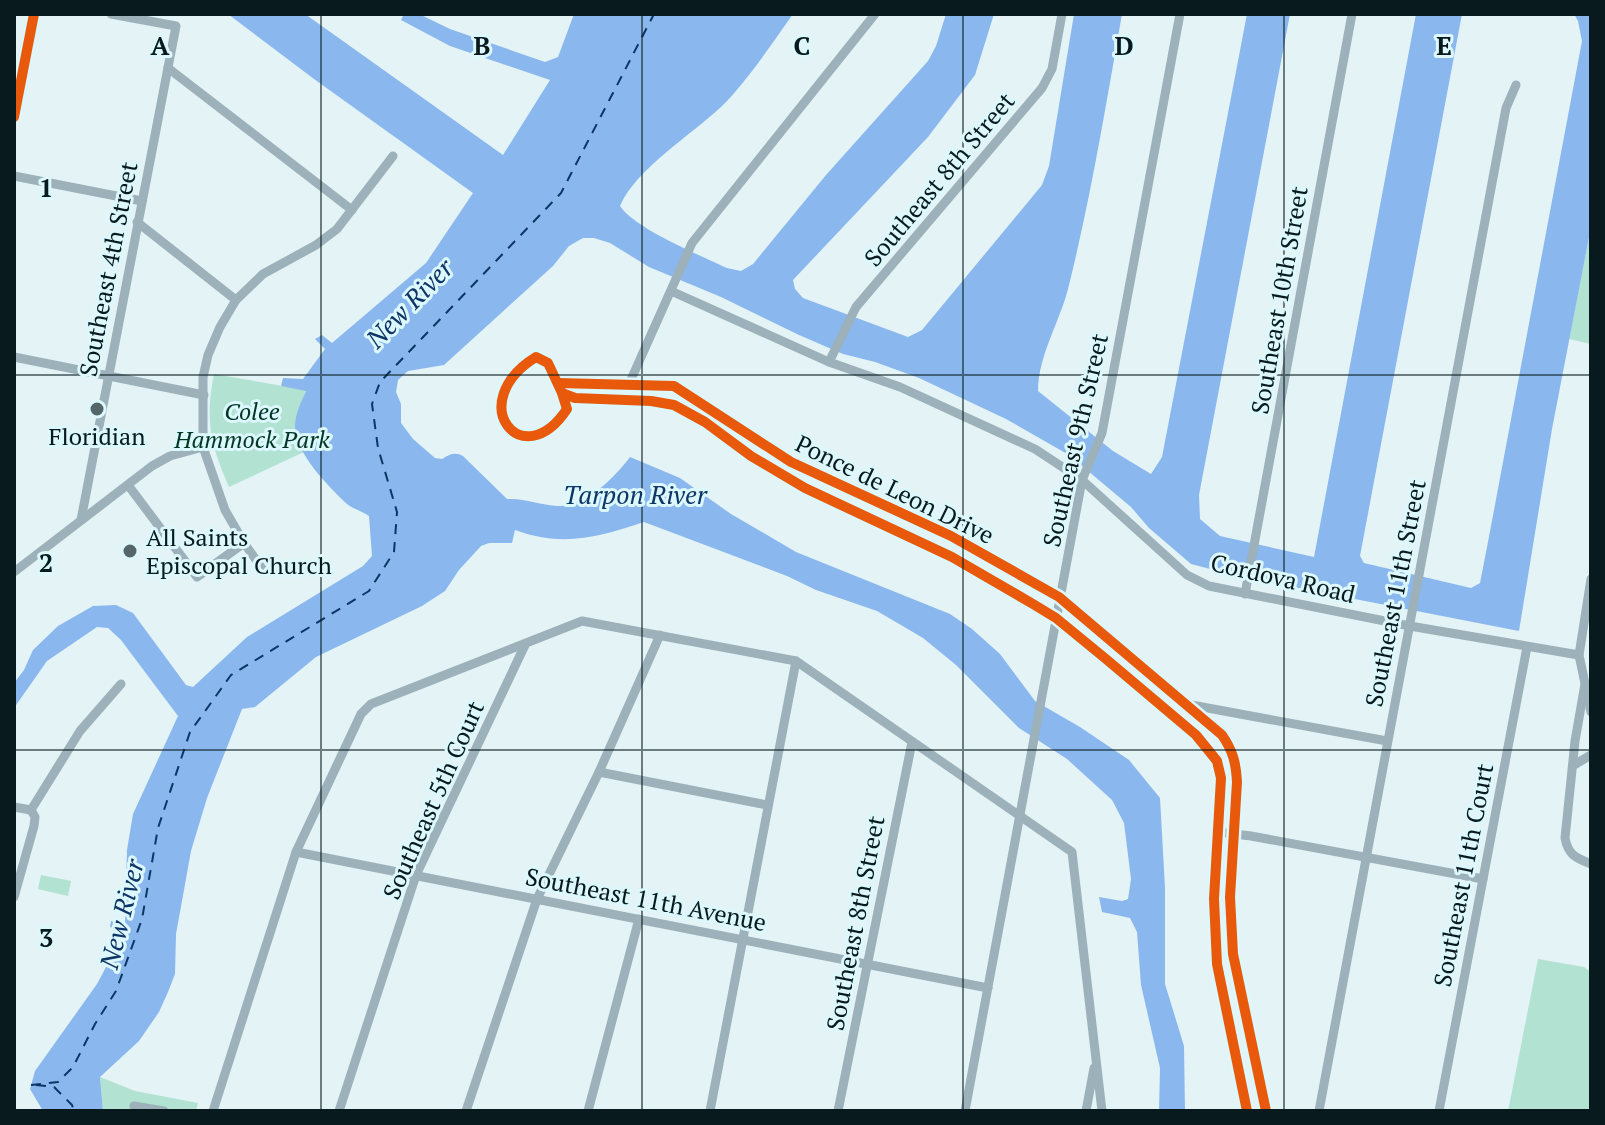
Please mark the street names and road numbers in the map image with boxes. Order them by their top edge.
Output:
street label: Southeast 8th Street [857,85,1021,273]
street label: Southeast 4th Street [72,159,145,379]
street label: Southeast 10th Street [1243,184,1315,416]
street label: Southeast 9th Street [1035,330,1115,550]
street label: Ponce de Leon Drive [791,427,999,551]
street label: Southeast 11th Street [1357,477,1433,709]
street label: Cordova Road [1208,546,1358,610]
street label: Southeast 5th Court [375,696,491,904]
street label: Southeast 11th Court [1426,761,1500,989]
street label: Southeast 8th Street [819,813,892,1033]
street label: Southeast 11th Avenue [523,860,769,938]

